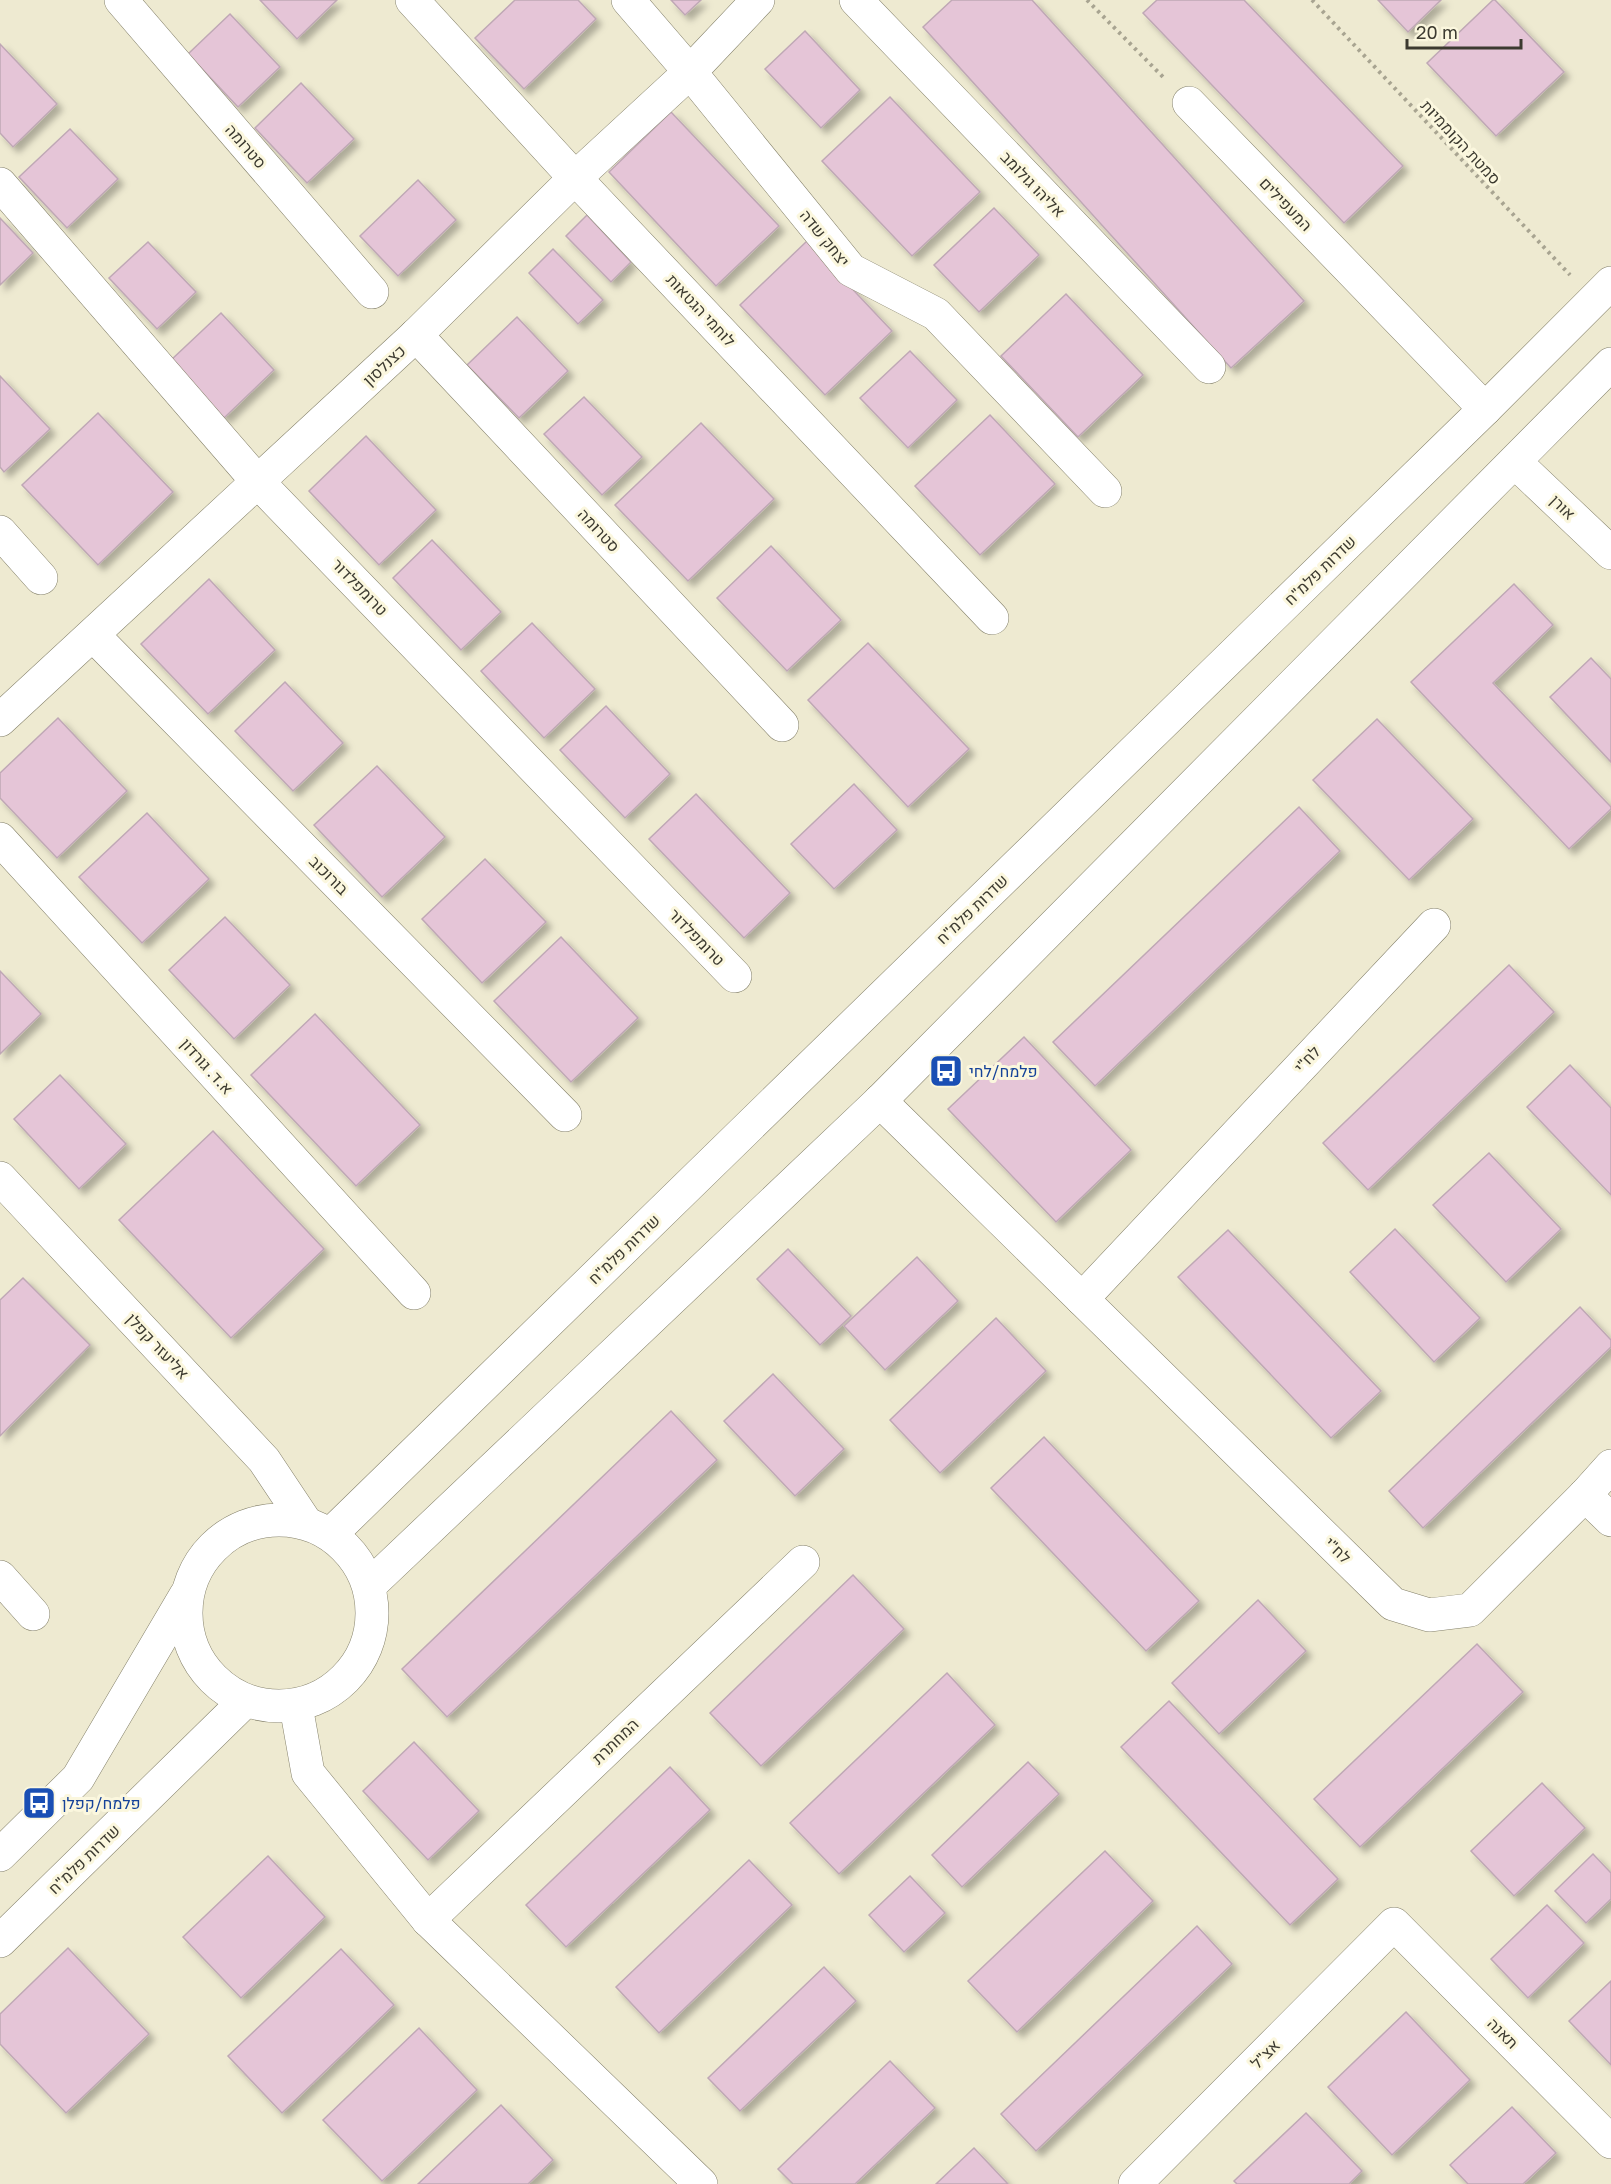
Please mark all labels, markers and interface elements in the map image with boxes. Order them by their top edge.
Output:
scale bar [1407,12,1521,50]
text: 20 m [1416,21,1458,43]
street label: סמטת הקוממיות [1417,96,1505,188]
street label: סטרומה [221,120,271,172]
street label: אליהו גולומב [997,147,1069,221]
street label: המעפילים [1256,173,1316,235]
street label: יצחק שדה [796,205,854,271]
street label: לוחמי הגטאות [662,270,740,350]
street label: כצנלסון [359,340,409,390]
street label: אורן [1546,490,1580,524]
street label: סטרומה [574,504,624,556]
street label: שדרות פלמ"ח [1280,531,1360,609]
street label: טרומפלדור [328,554,392,620]
street label: בורוכוב [305,851,353,899]
street label: שדרות פלמ"ח [932,870,1012,948]
street label: טרומפלדור [665,904,729,970]
street label: א.ד. גורדון [177,1034,237,1098]
street label: לח"י [1290,1042,1324,1076]
bus stop icon: פלמח/לחי [928,1053,964,1089]
place label: פלמח/לחי [969,1061,1038,1081]
street label: שדרות פלמ"ח [584,1210,664,1288]
street label: אליעזר קפלן [122,1309,194,1383]
street label: לח"י [1321,1533,1355,1567]
street label: המחתרת [588,1714,642,1768]
bus stop icon: פלמח/קפלן [21,1785,57,1821]
place label: פלמח/קפלן [62,1793,141,1813]
street label: שדרות פלמ"ח [44,1820,124,1898]
street label: תאנה [1483,2013,1523,2053]
street label: אצ"ל [1246,2035,1284,2073]

